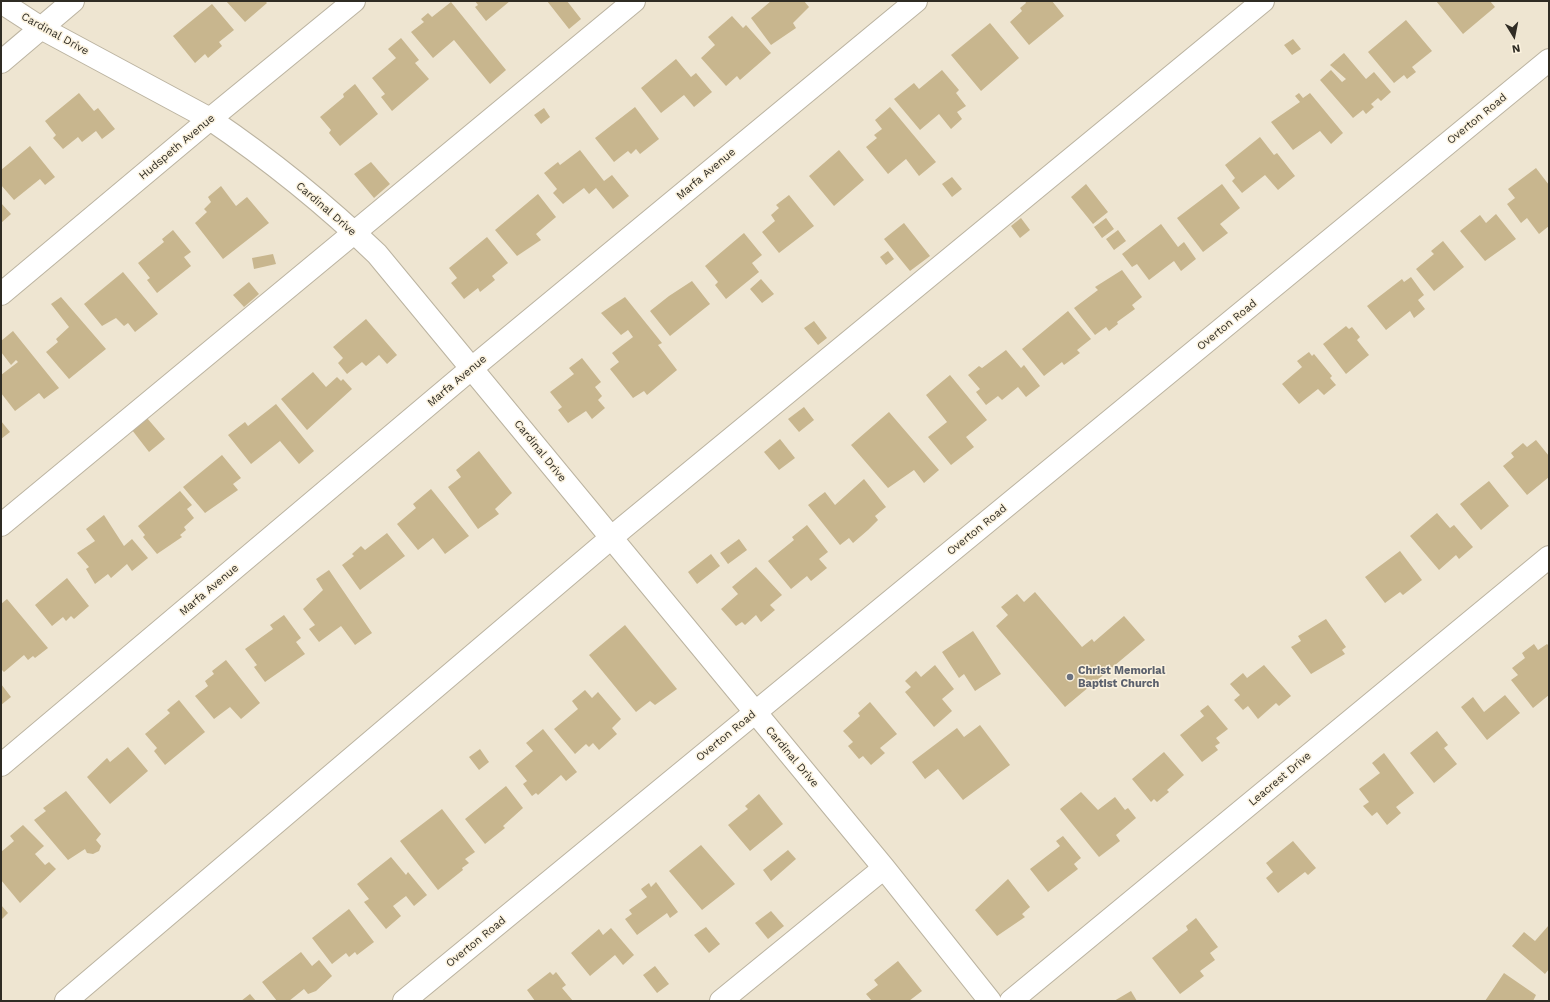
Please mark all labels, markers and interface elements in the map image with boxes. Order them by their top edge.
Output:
street label: Cardinal Drive [19,10,91,58]
north arrow [1494,16,1534,56]
text: N [1511,41,1521,55]
street label: Overton Road [1444,91,1510,147]
street label: Hudspeth Avenue [137,112,217,182]
street label: Marfa Avenue [674,146,738,202]
street label: Cardinal Drive [293,179,359,239]
street label: Overton Road [1194,297,1260,353]
street label: Marfa Avenue [425,353,489,409]
street label: Cardinal Drive [511,418,569,484]
street label: Overton Road [944,502,1010,558]
street label: Marfa Avenue [177,562,241,618]
place label: Christ Memorial Baptist Church [1078,664,1165,690]
marker: Christ Memorial Baptist Church [1065,672,1075,682]
street label: Overton Road [693,708,759,764]
street label: Cardinal Drive [763,724,821,790]
street label: Leacrest Drive [1246,749,1314,809]
street label: Overton Road [443,914,509,970]

